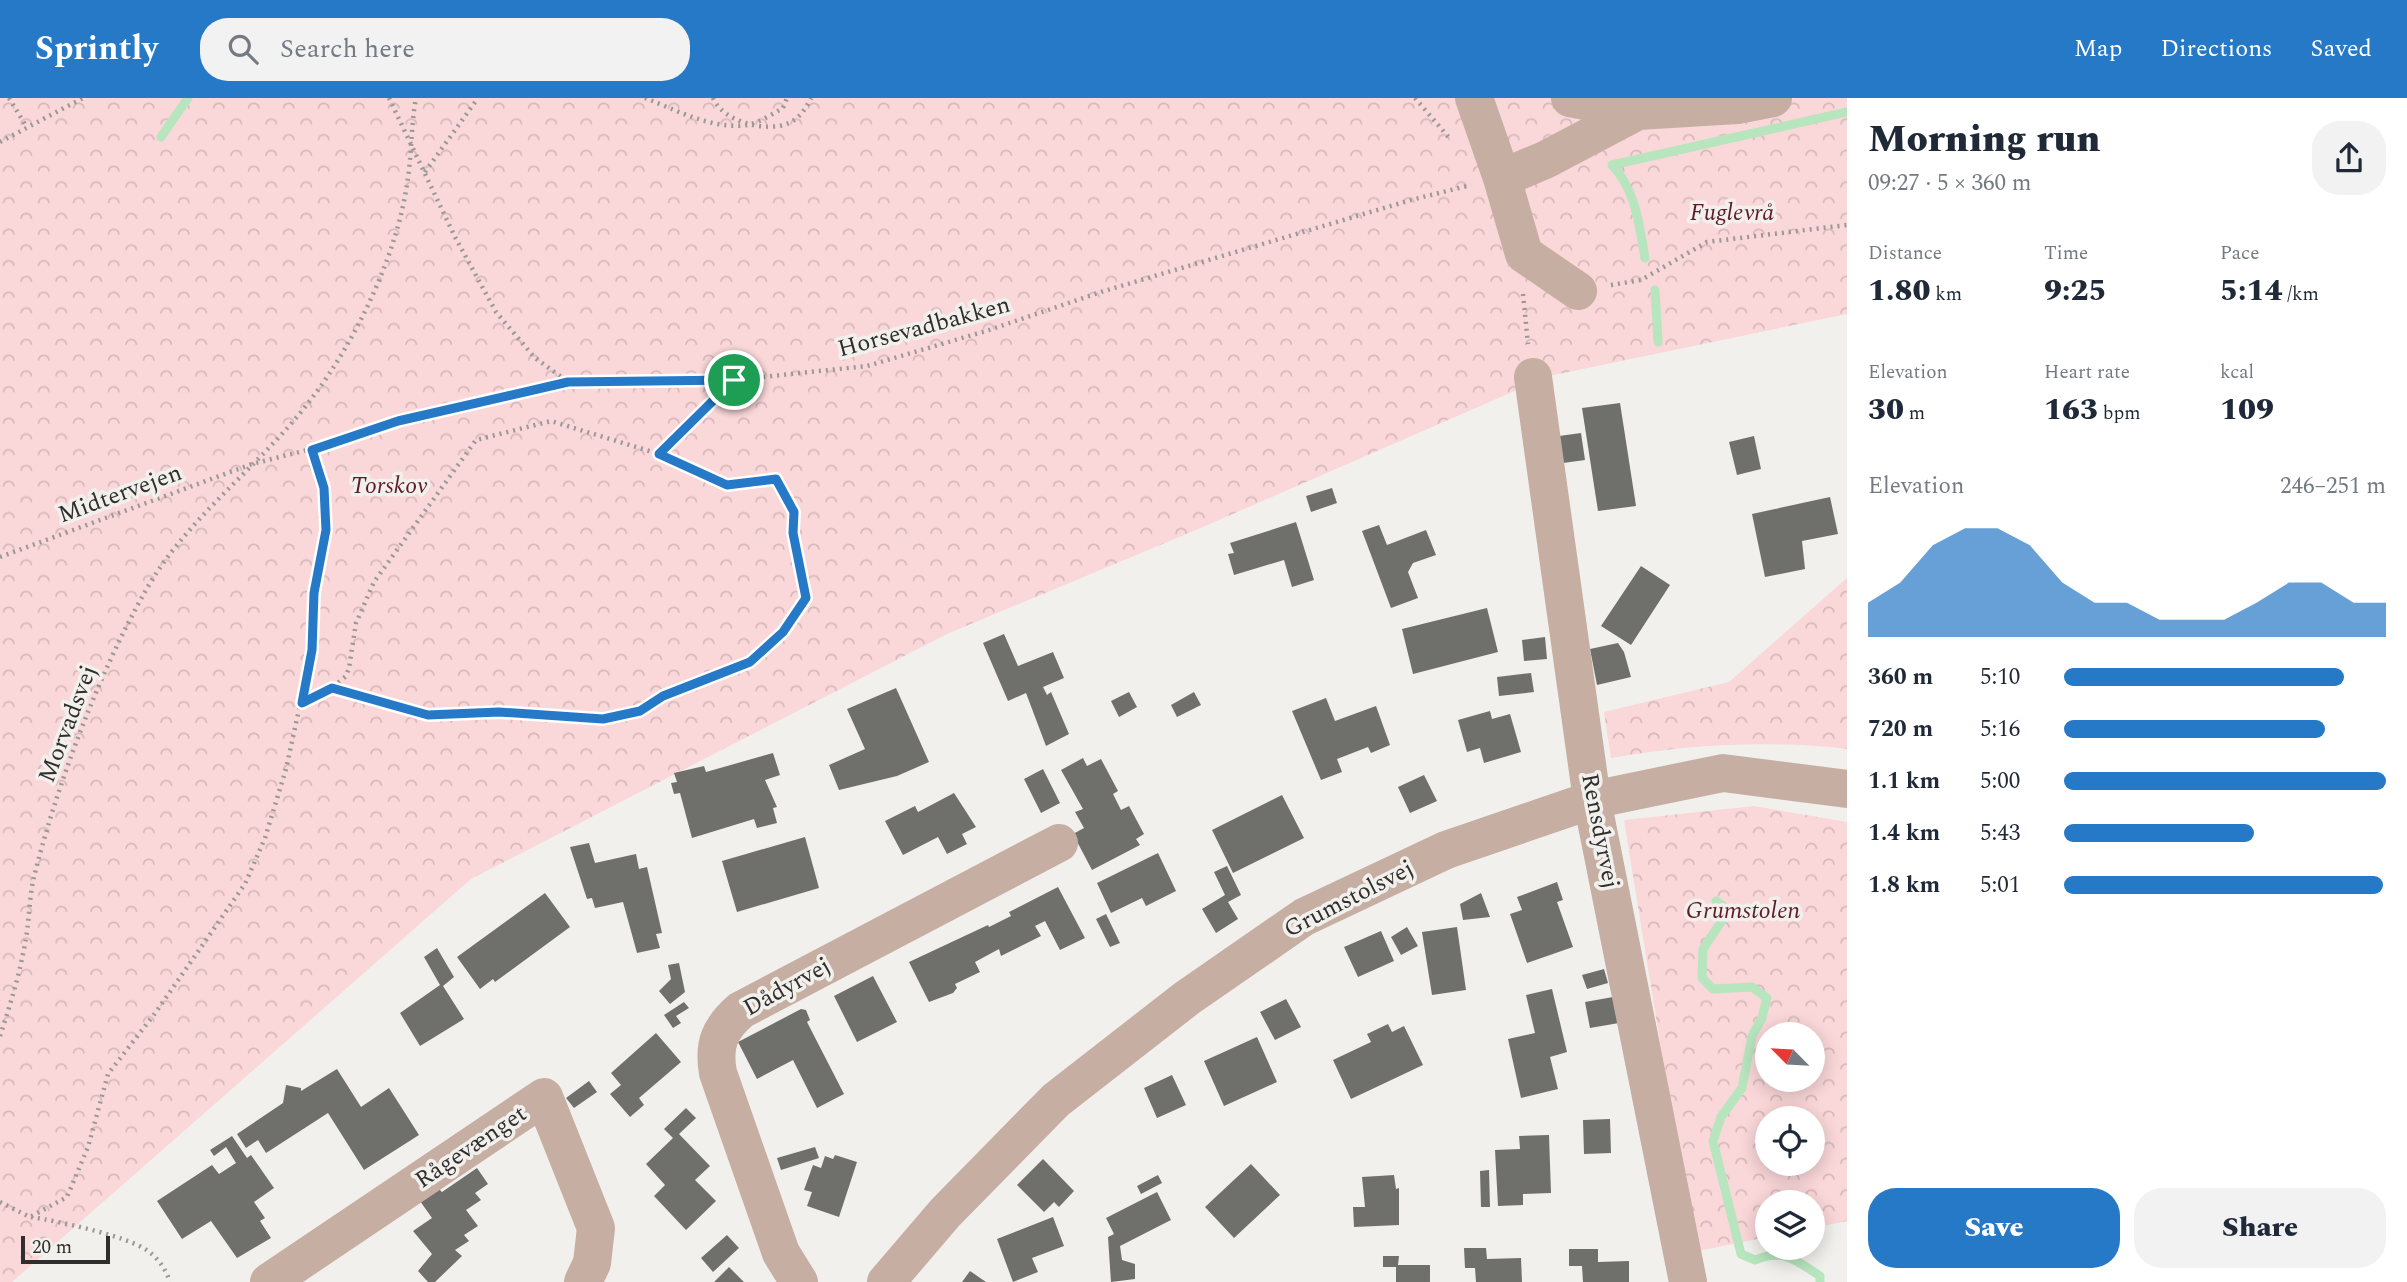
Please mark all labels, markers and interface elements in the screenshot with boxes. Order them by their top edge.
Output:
search box [200,18,690,81]
text: Sprintly [35,24,158,74]
text: Search here [280,29,415,69]
icon: search [224,30,262,68]
text: Map [2074,31,2122,67]
text: Directions [2160,31,2272,67]
text: Saved [2310,31,2372,67]
text: Morning run [1868,111,2101,169]
button: share [2312,121,2386,195]
text: 09:27 · 5 × 360 m [1868,166,2032,201]
park label: Fuglevrå [1690,195,1774,231]
text: Distance [1868,239,1942,268]
text: Time [2044,239,2088,268]
text: Pace [2220,239,2259,268]
text: 1.80 [1868,268,1930,314]
text: 9:25 [2044,268,2106,314]
text: 5:14 [2220,268,2282,314]
text: km [1930,280,1962,309]
text: /km [2282,280,2319,309]
street label: Horsevadbakken [834,287,1014,367]
pin [704,350,764,410]
text: Elevation [1868,358,1948,387]
text: Heart rate [2044,358,2130,387]
text: kcal [2220,358,2254,387]
icon: arrive [715,361,753,399]
text: 30 [1868,387,1904,433]
text: 163 [2044,387,2098,433]
text: 109 [2220,387,2274,433]
text: m [1904,399,1925,428]
text: bpm [2098,399,2141,428]
street label: Midtervejen [53,455,187,533]
park label: Torskov [351,468,427,504]
text: Elevation [1868,469,1964,504]
text: 246–251 m [2280,469,2386,504]
street label: Morvadsvej [29,660,107,788]
text: 360 m [1868,660,1933,695]
text: 5:10 [1980,660,2020,695]
text: 720 m [1868,712,1933,747]
text: 5:16 [1980,712,2020,747]
text: 1.1 km [1868,764,1940,799]
text: 5:00 [1980,764,2020,799]
street label: Rensdyrvej [1571,770,1629,892]
text: 1.4 km [1868,816,1940,851]
text: 5:43 [1980,816,2020,851]
street label: Grumstolsvej [1278,851,1420,947]
text: 1.8 km [1868,868,1940,903]
text: 5:01 [1980,868,2020,903]
park label: Grumstolen [1686,893,1801,929]
street label: Dådyrvej [737,948,837,1026]
north arrow [1755,1022,1825,1092]
map controls [1755,1022,1825,1260]
street label: Rågevænget [408,1096,534,1198]
button: locate [1755,1106,1825,1176]
button: Save [1868,1188,2120,1268]
button: Share [2134,1188,2386,1268]
button: layers [1755,1190,1825,1260]
scale bar [21,1233,110,1265]
text: 20 m [32,1233,72,1262]

